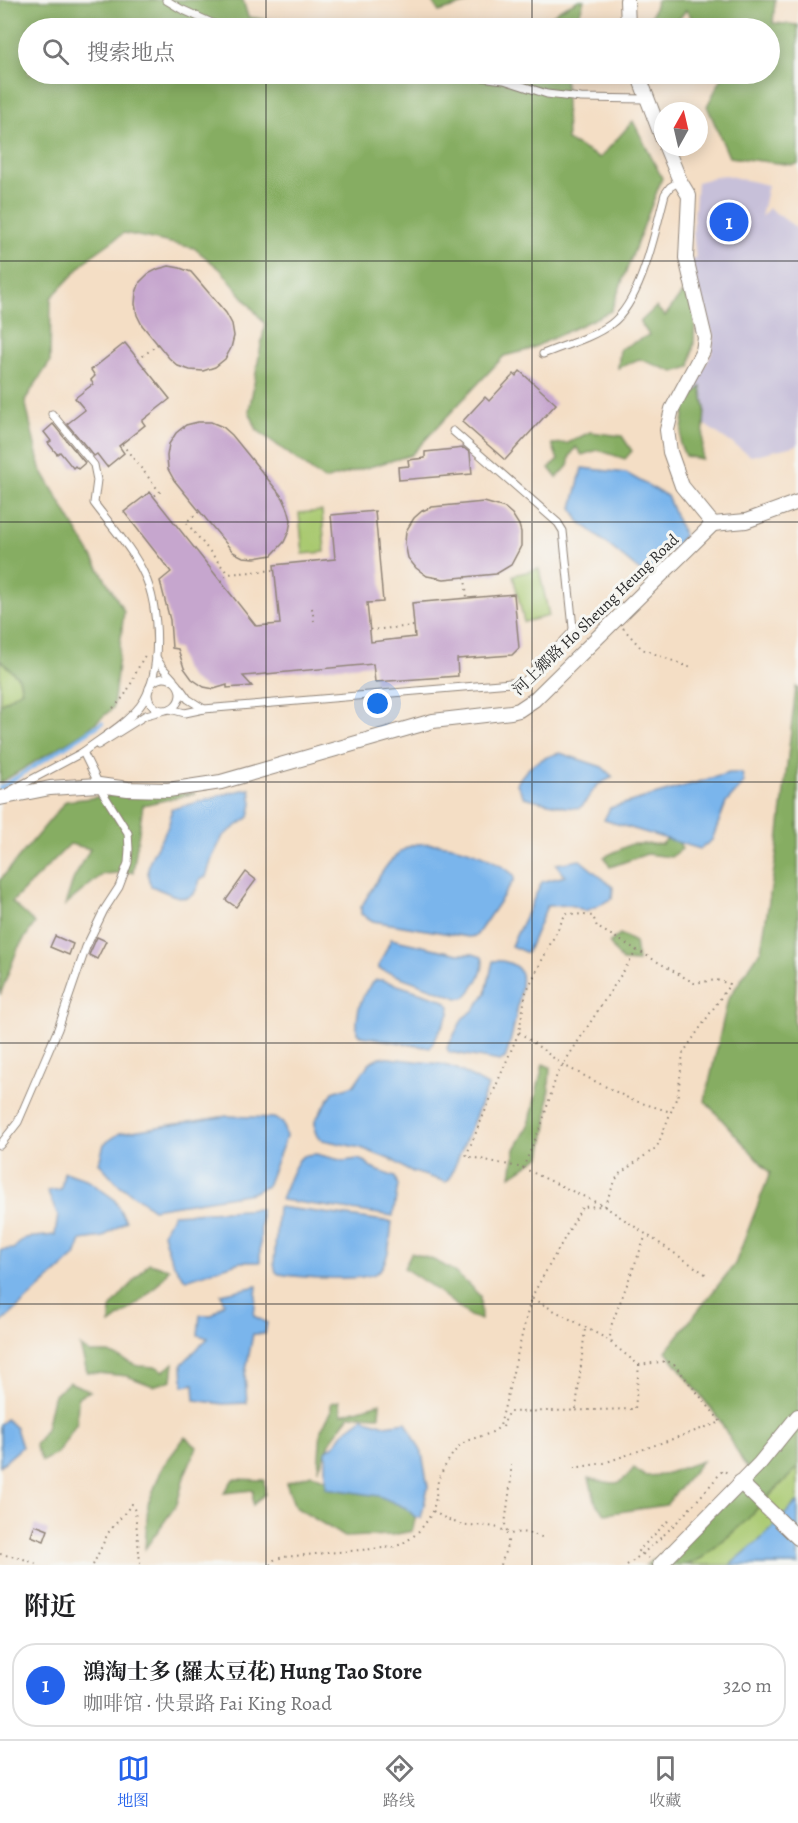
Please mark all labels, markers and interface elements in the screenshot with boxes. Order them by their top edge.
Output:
search box [18,18,780,84]
icon: search [39,35,72,68]
text: 搜索地点 [87,38,175,68]
north arrow [654,102,708,156]
pin: 1 [710,200,748,244]
street label: 河上鄉路 Ho Sheung Heung Road [508,529,684,700]
your location [363,689,392,718]
text: 附近 [24,1589,76,1624]
text: 鴻淘士多 (羅太豆花) Hung Tao Store [83,1657,422,1687]
text: 1 [42,1672,49,1699]
text: 320 m [723,1672,772,1699]
text: 咖啡馆 · 快景路 Fai King Road [83,1690,332,1717]
tab: 地图 [117,1752,150,1812]
tab: 路线 [383,1752,416,1812]
tab: 收藏 [649,1752,682,1812]

